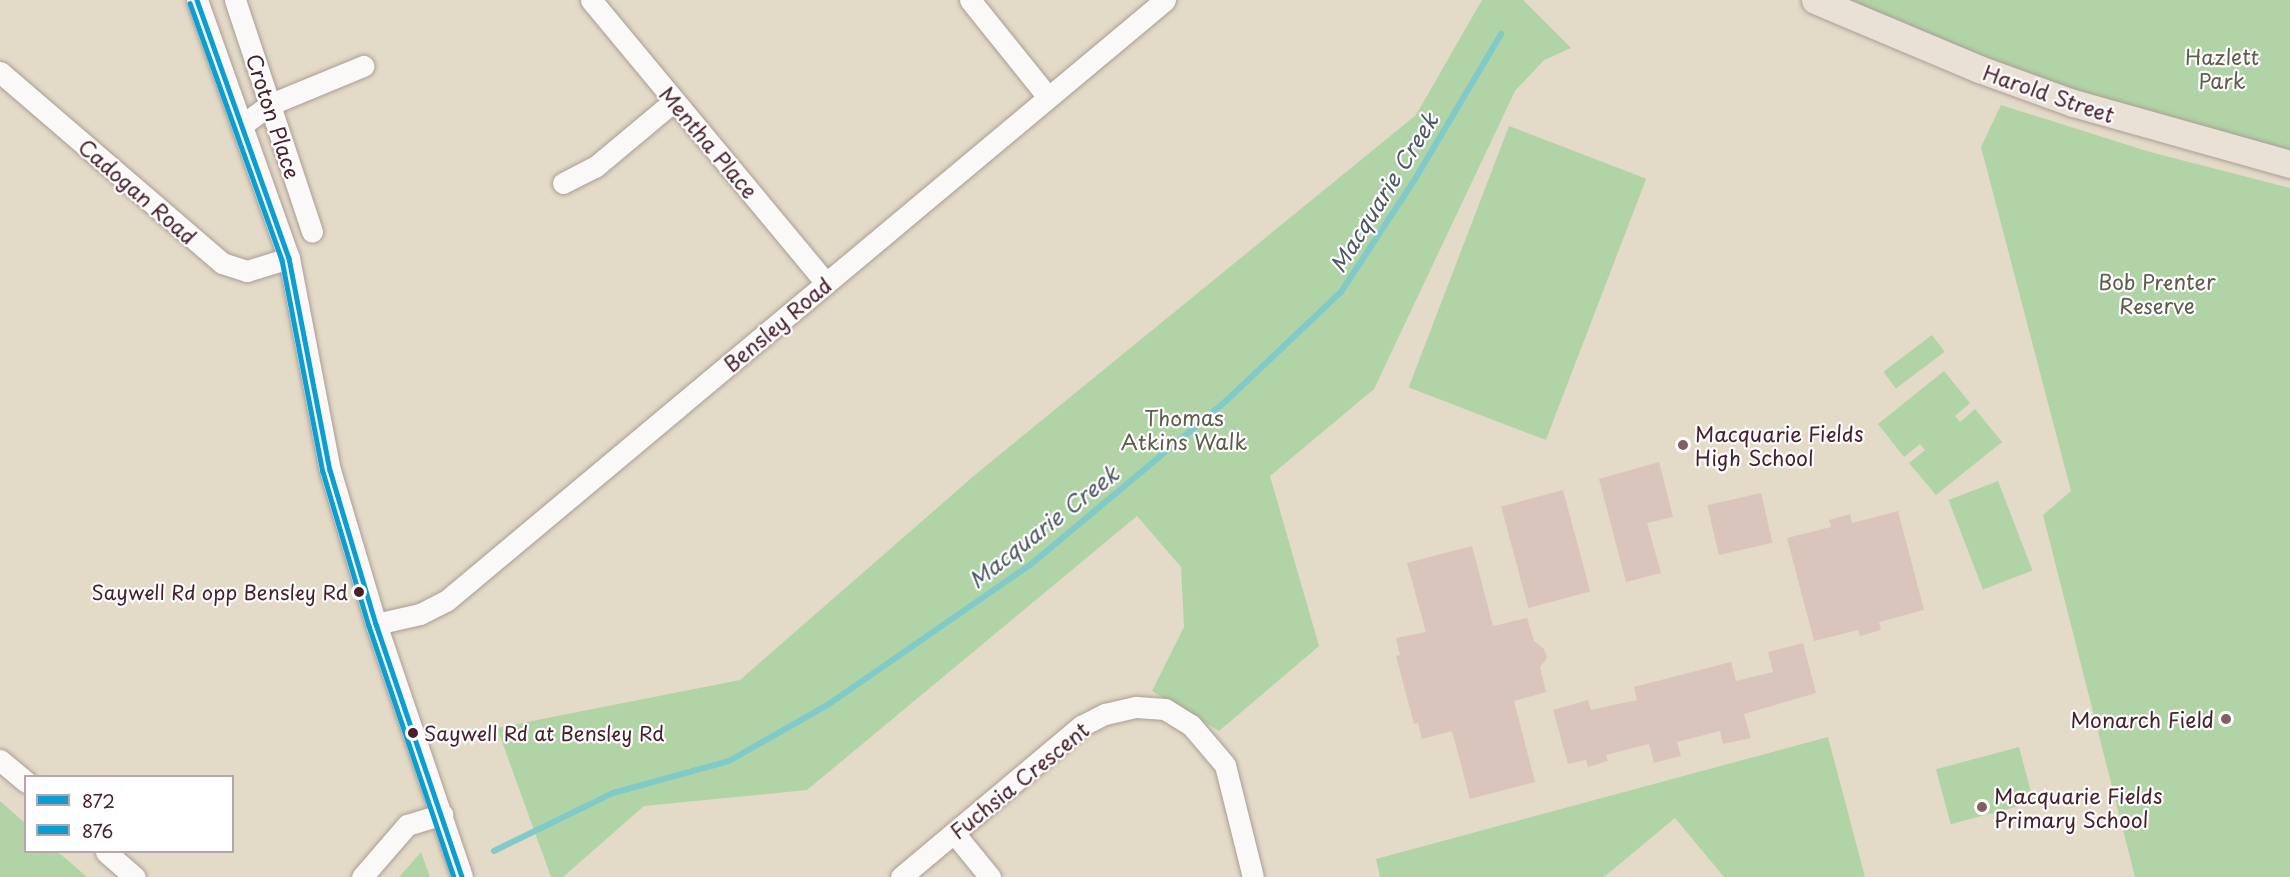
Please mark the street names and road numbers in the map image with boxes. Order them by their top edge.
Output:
street label: Croton Place [242,50,306,182]
street label: Harold Street [1980,59,2118,127]
street label: Mentha Place [655,81,763,203]
street label: Cadogan Road [74,133,202,249]
street label: Bensley Road [717,271,837,377]
street label: Fuchsia Crescent [944,716,1094,844]

